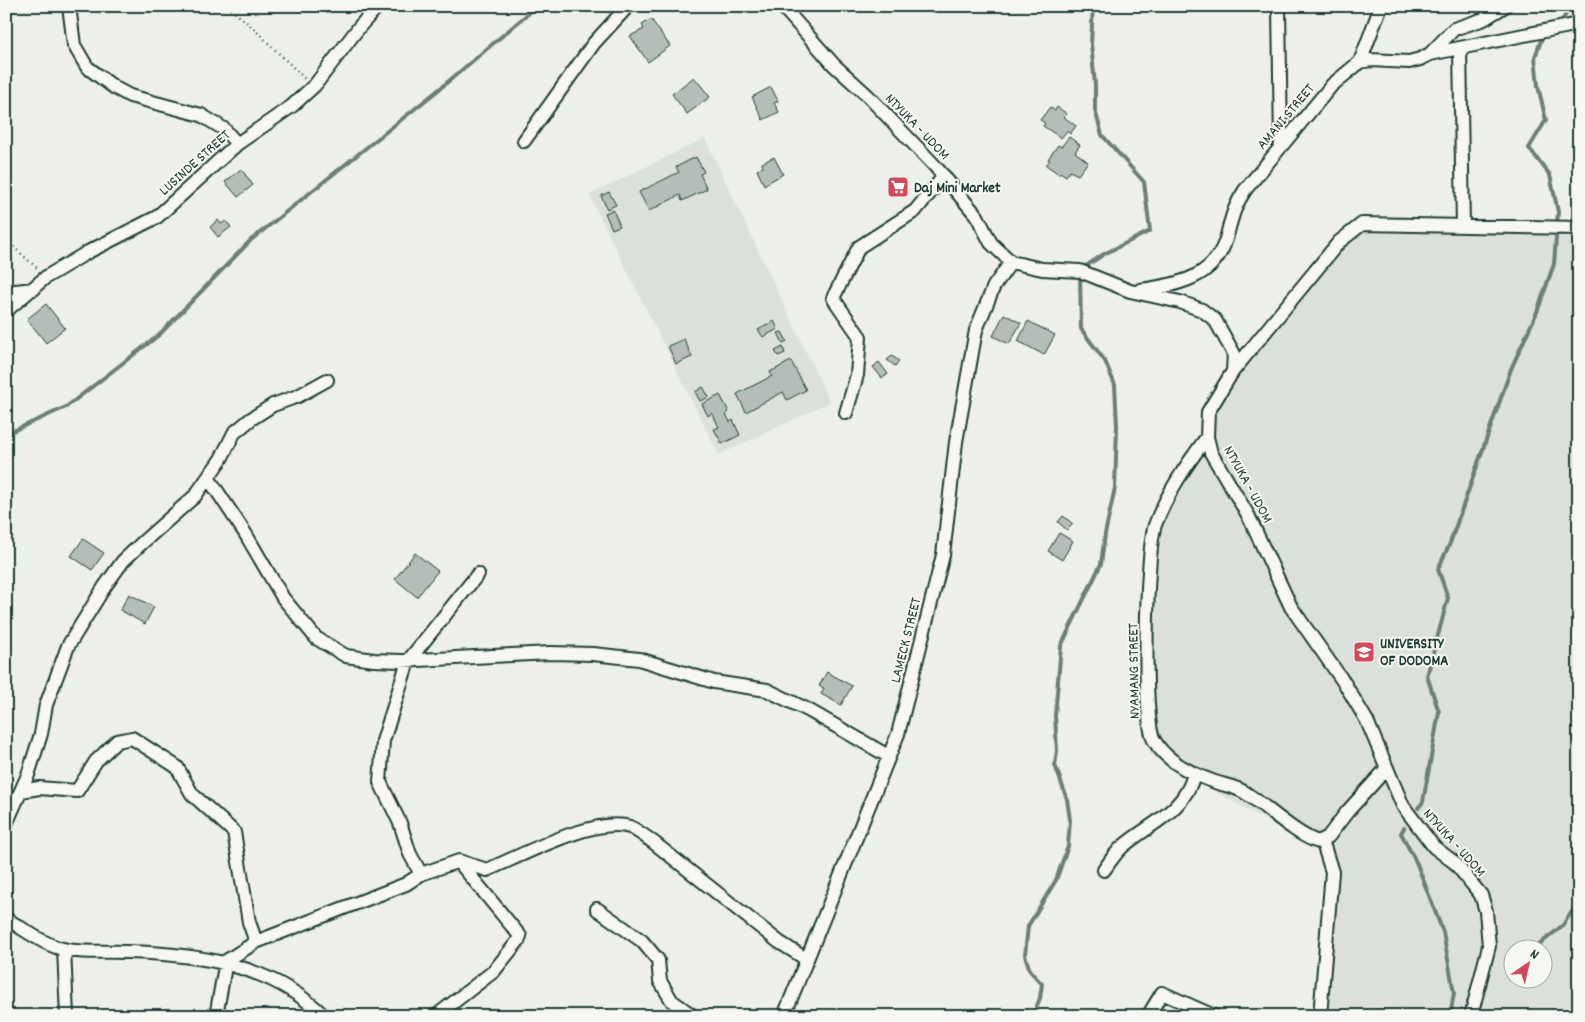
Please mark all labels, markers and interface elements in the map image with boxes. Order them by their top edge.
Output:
street label: AMANI STREET [1252,79,1321,155]
street label: NTYUKA - UDOM [879,89,954,166]
street label: LUSINDE STREET [155,125,236,202]
supermarket icon: Daj Mini Market [886,175,910,199]
place label: Daj Mini Market [914,178,1001,200]
street label: NTYUKA - UDOM [1217,442,1278,528]
street label: LAMECK STREET [886,595,928,685]
street label: NYAMANG STREET [1123,623,1147,719]
place label: UNIVERSITY OF DODOMA [1380,634,1448,673]
school or university icon: UNIVERSITY OF DODOMA [1352,640,1376,664]
street label: NTYUKA - UDOM [1417,804,1490,883]
north arrow [1502,940,1552,990]
text: N [1526,945,1543,965]

